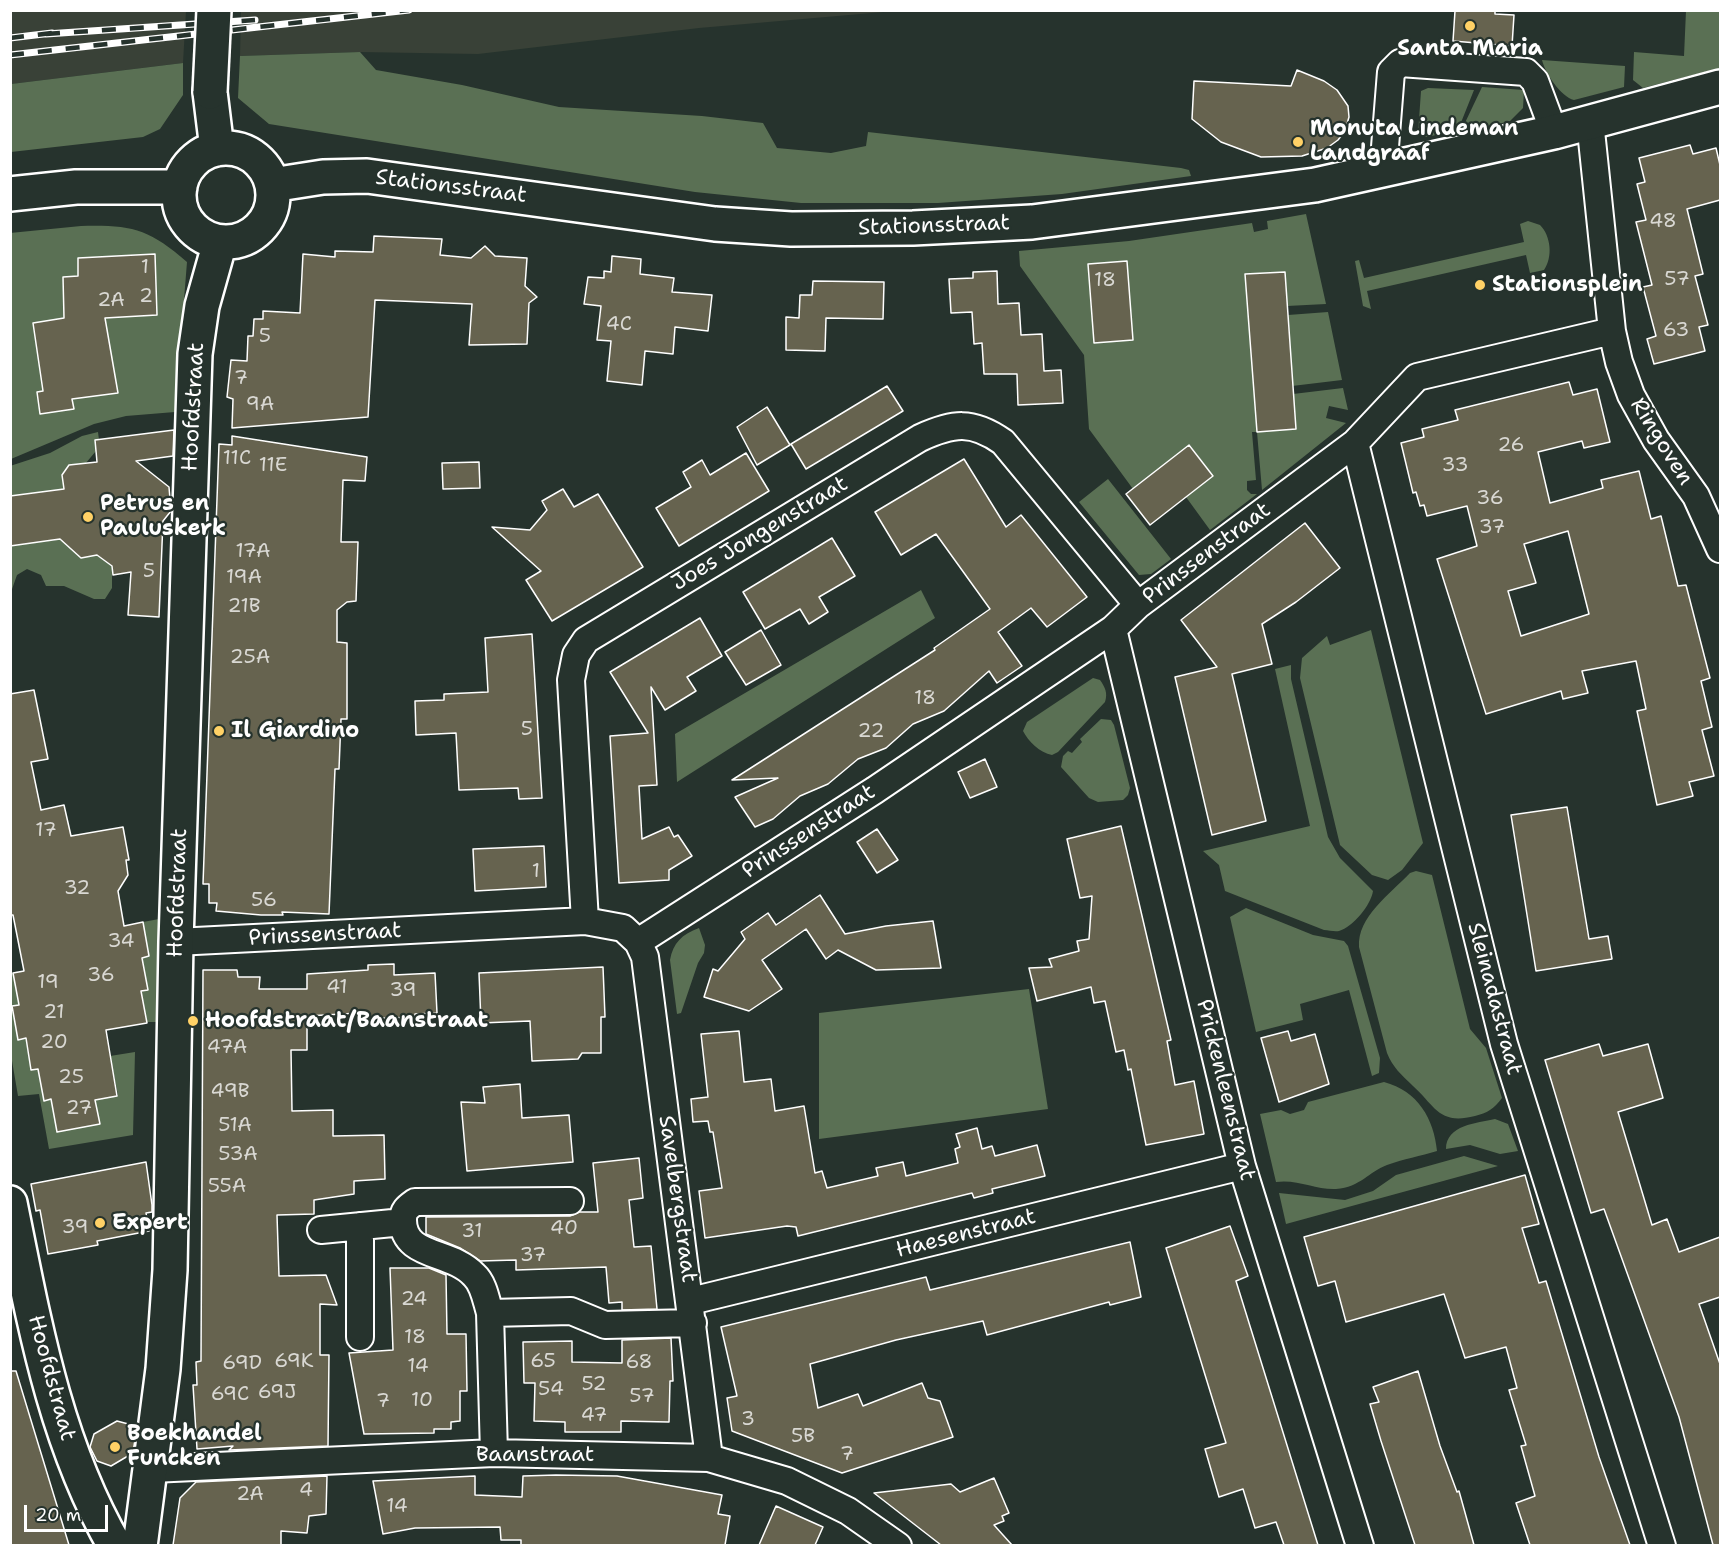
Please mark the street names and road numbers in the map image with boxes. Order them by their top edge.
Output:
street label: Stationsstraat [374,165,528,209]
street label: Stationsstraat [858,210,1010,242]
street label: Hoofdstraat [177,342,211,472]
street label: Ringoven [1624,394,1698,490]
street label: Joes Jongenstraat [667,471,853,597]
street label: Prinssenstraat [1138,497,1276,611]
street label: Prinssenstraat [738,779,880,885]
street label: Hoofdstraat [163,828,193,958]
street label: Prinssenstraat [248,918,402,952]
street label: Sleinadastraat [1461,920,1527,1078]
street label: Prickenleenstraat [1190,997,1260,1183]
street label: Savelbergstraat [652,1114,702,1284]
street label: Haesenstraat [893,1204,1039,1264]
street label: Hoofdstraat [22,1312,80,1444]
street label: Baanstraat [476,1442,594,1468]

